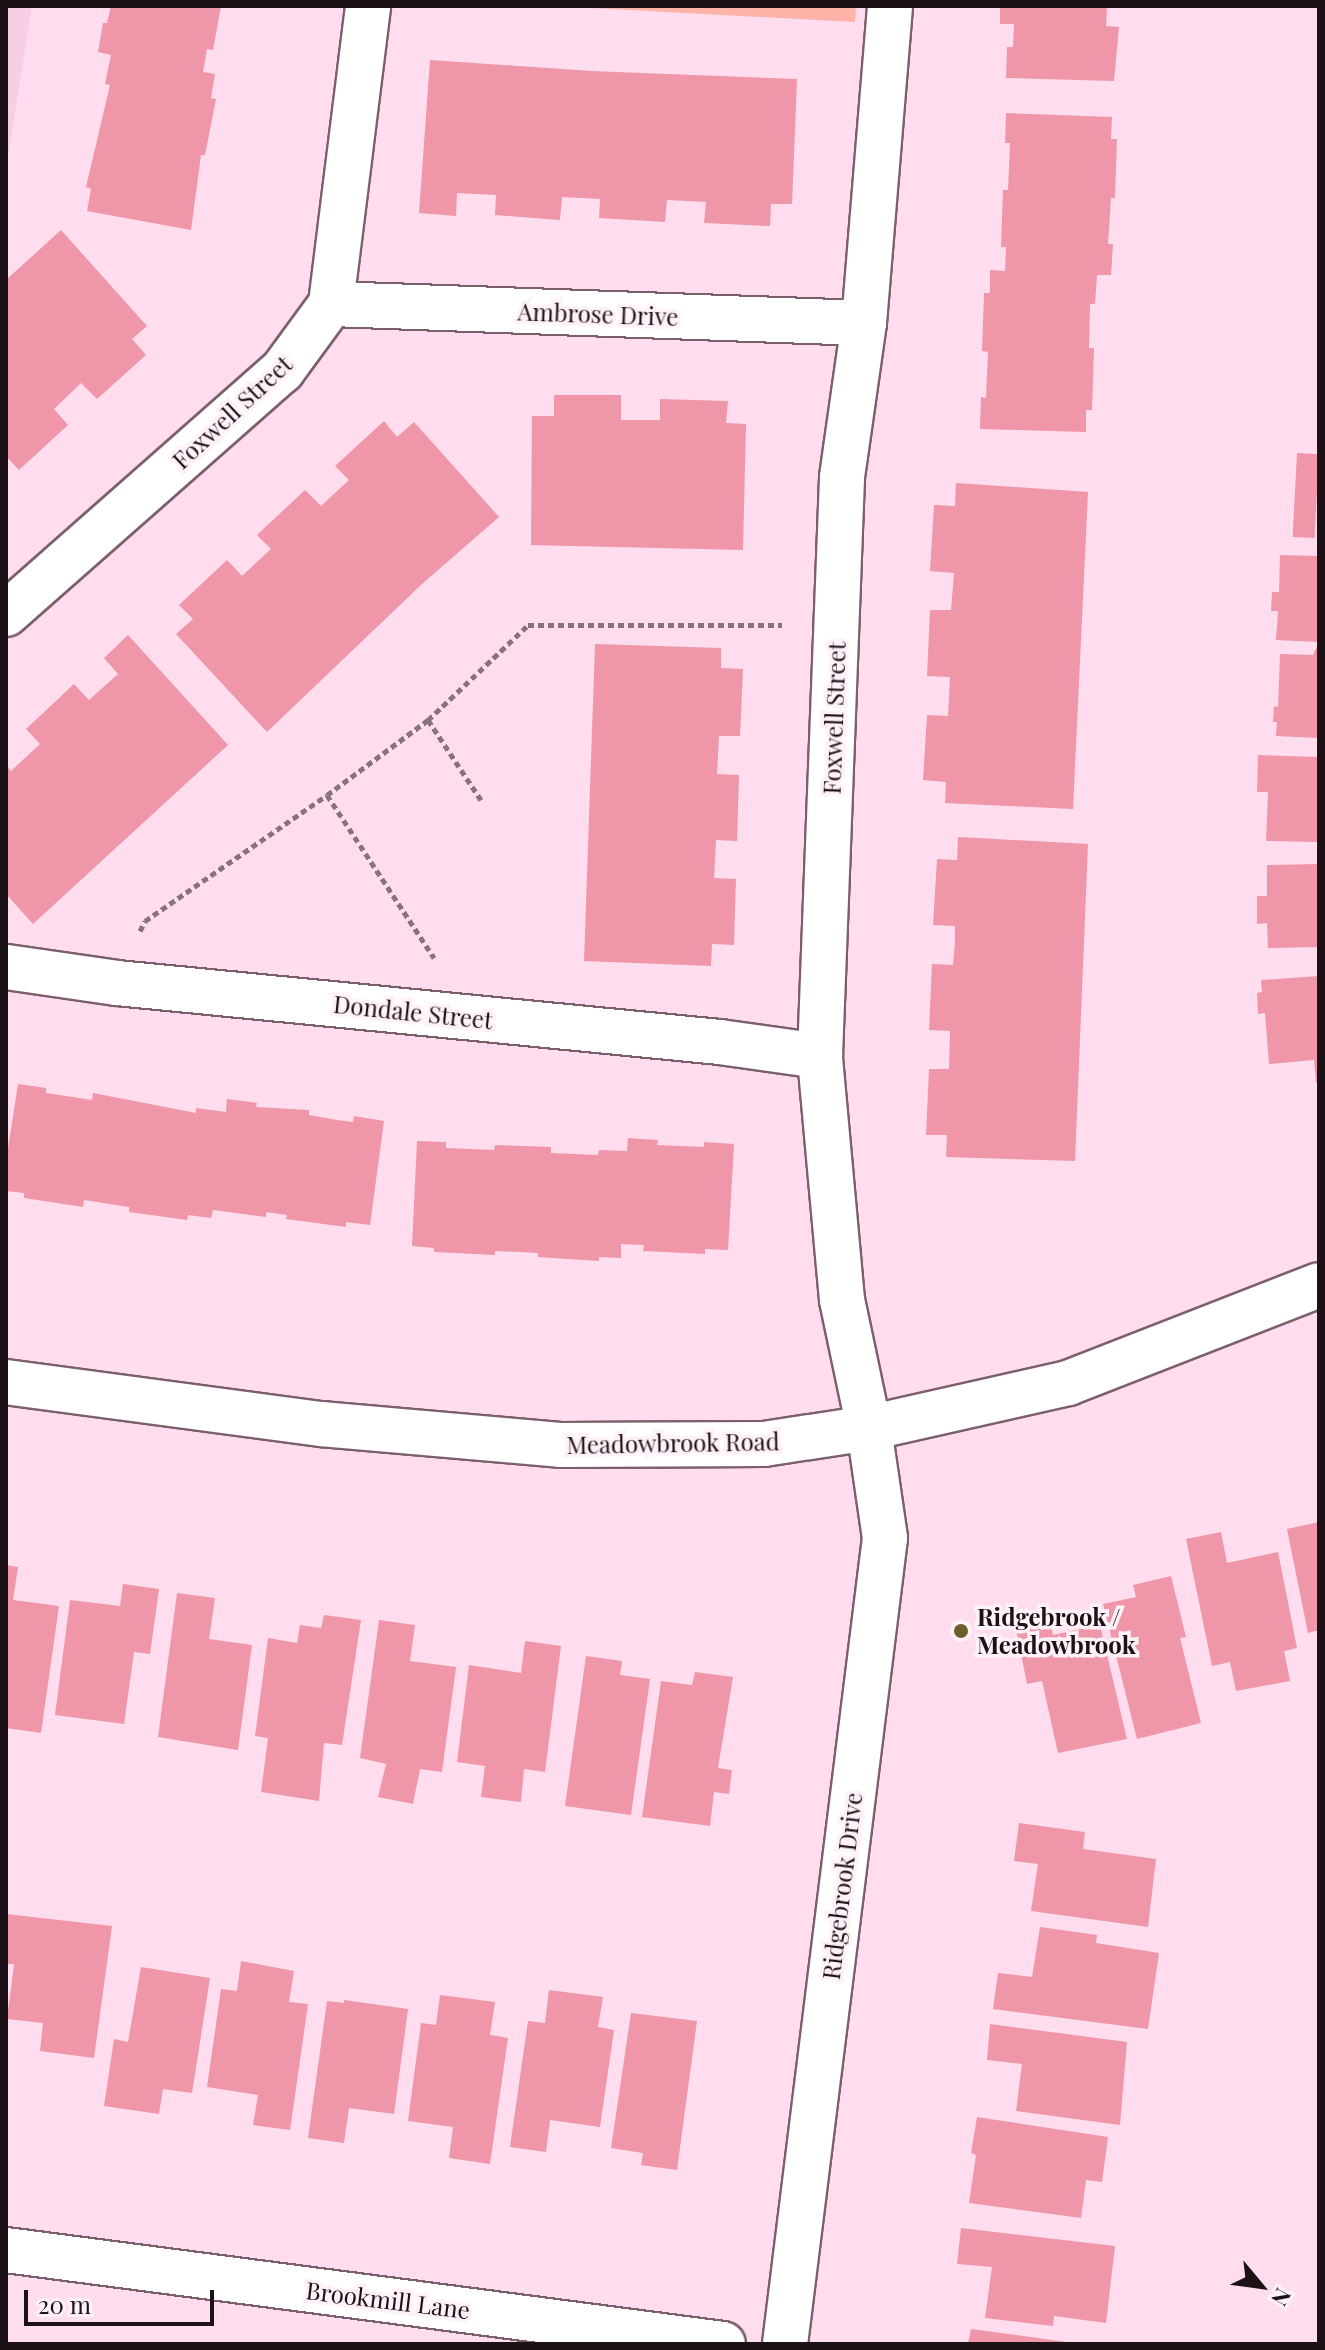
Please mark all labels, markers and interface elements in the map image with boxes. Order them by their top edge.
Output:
street label: Ambrose Drive [517,297,679,331]
street label: Foxwell Street [166,349,298,475]
street label: Foxwell Street [817,641,851,795]
street label: Dondale Street [332,989,494,1035]
street label: Meadowbrook Road [566,1427,780,1459]
place label: Ridgebrook / Meadowbrook [977,1603,1136,1659]
marker: Ridgebrook / Meadowbrook [952,1622,970,1640]
street label: Ridgebrook Drive [816,1791,868,1981]
north arrow [1221,2246,1301,2326]
scale bar [28,2274,218,2324]
street label: Brookmill Lane [304,2276,472,2324]
text: N [1265,2283,1299,2312]
text: 20 m [38,2288,91,2320]

